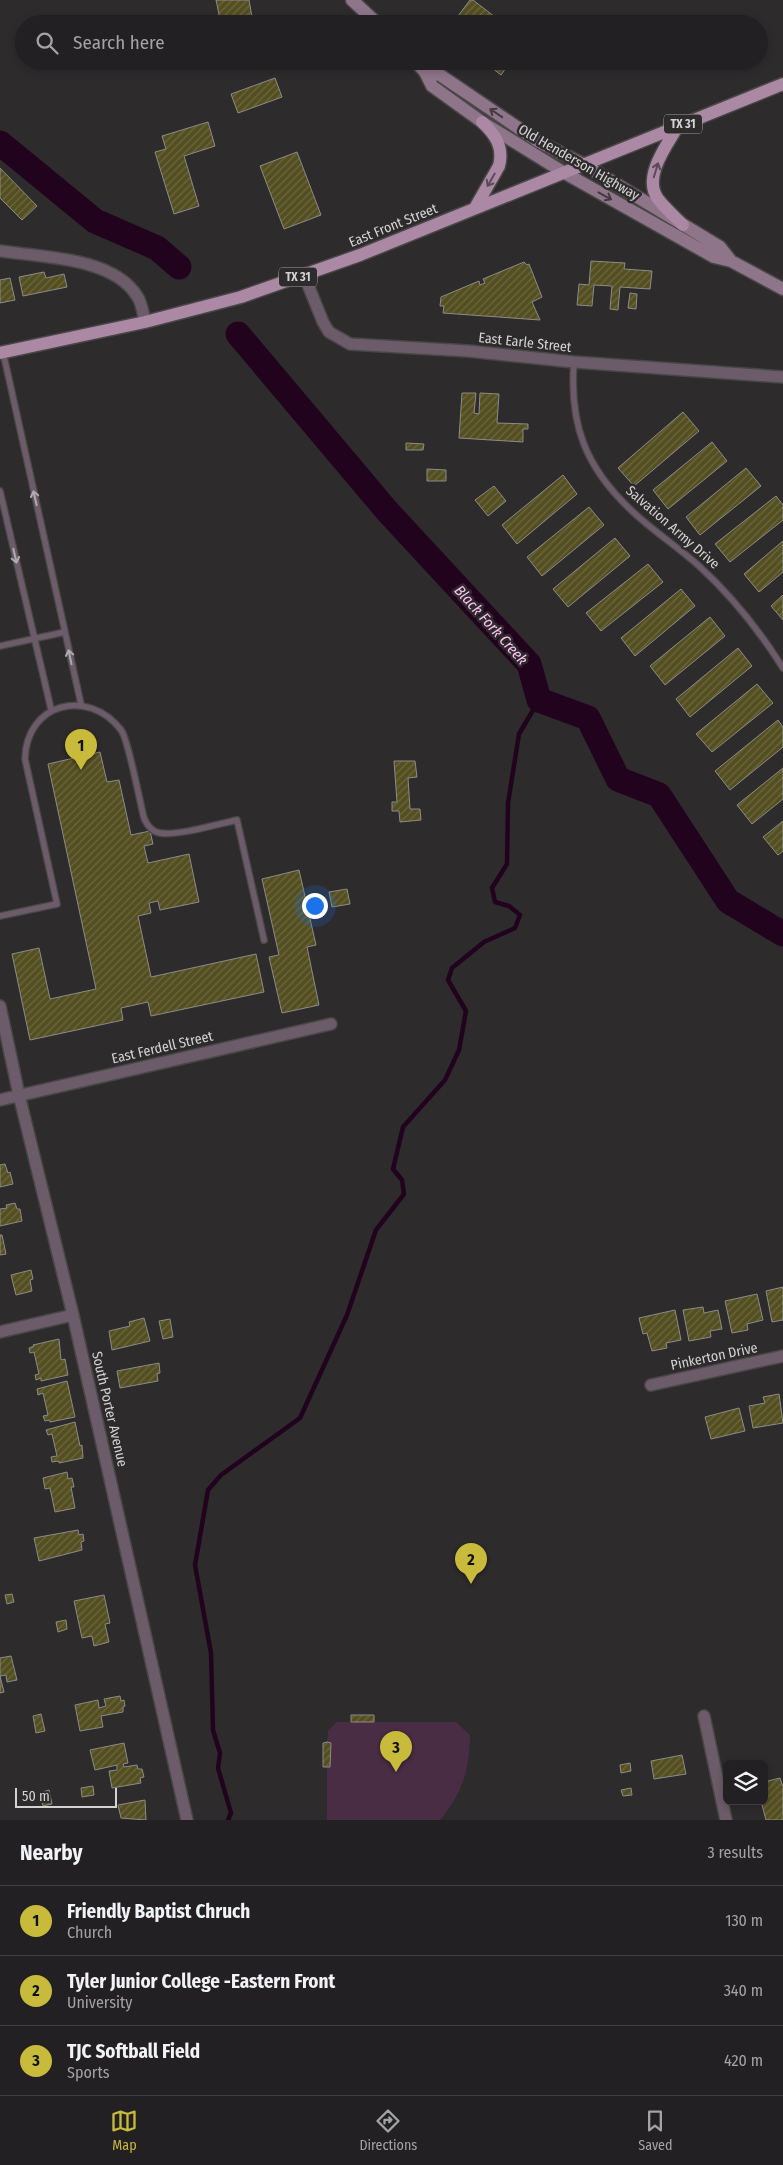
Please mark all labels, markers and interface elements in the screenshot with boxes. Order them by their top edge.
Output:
search box [15,15,768,70]
icon: search [33,29,61,57]
text: Search here [73,31,165,54]
one-way arrow [490,108,504,118]
road number: TX 31 [664,115,702,134]
street label: Old Henderson Highway [515,121,643,204]
one-way arrow [651,162,661,178]
one-way arrow [486,172,496,186]
one-way arrow [598,191,613,201]
street label: East Front Street [346,200,440,251]
road number: TX 31 [279,268,317,286]
street label: East Earle Street [478,329,573,356]
street label: Salvation Army Drive [622,482,723,573]
one-way arrow [30,491,39,507]
one-way arrow [11,547,20,563]
water label: Black Fork Creek [451,582,532,669]
one-way arrow [65,649,74,665]
pin: 1 [65,729,97,770]
your location [302,893,328,919]
street label: East Ferdell Street [110,1027,215,1067]
street label: Pinkerton Drive [669,1339,759,1374]
street label: South Porter Avenue [88,1350,131,1468]
pin: 2 [455,1543,487,1584]
pin: 3 [380,1731,412,1772]
map controls [723,1760,768,1805]
button: layers [723,1760,768,1805]
scale bar [15,1785,118,1808]
text: 50 m [22,1788,50,1805]
text: Nearby [20,1840,82,1866]
text: 3 results [707,1843,763,1862]
text: Friendly Baptist Chruch [67,1900,250,1923]
text: 1 [33,1911,39,1930]
text: 130 m [725,1911,763,1930]
text: Church [67,1923,112,1942]
text: Tyler Junior College -Eastern Front [67,1970,335,1993]
text: 2 [32,1981,40,2000]
text: 340 m [724,1981,763,2000]
text: University [67,1993,132,2012]
text: TJC Softball Field [67,2040,200,2063]
text: 3 [32,2051,40,2070]
text: 420 m [724,2051,763,2070]
text: Sports [67,2063,110,2082]
tab: Map [110,2107,138,2154]
tab: Directions [359,2107,417,2154]
tab: Saved [638,2107,673,2154]

